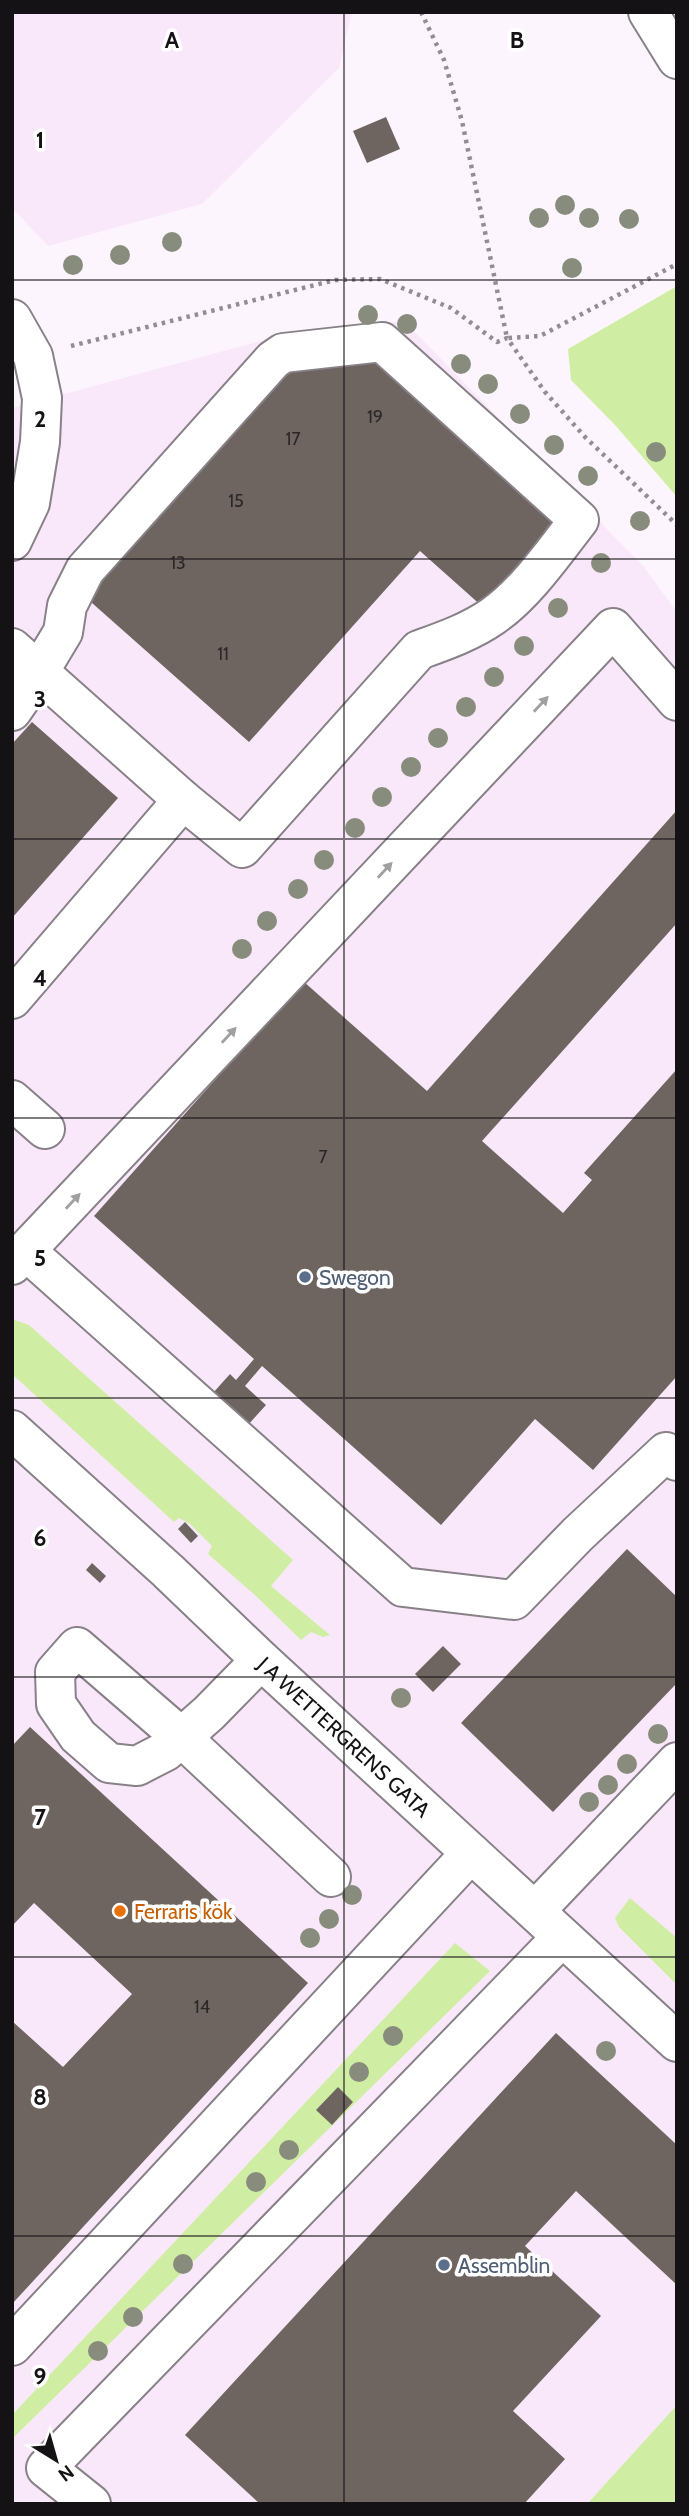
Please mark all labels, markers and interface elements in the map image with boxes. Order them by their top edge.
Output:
text: A [165,26,180,54]
text: B [510,26,524,54]
text: 1 [36,126,44,154]
text: 2 [34,405,46,433]
house number: 19 [367,406,383,428]
house number: 17 [286,428,300,450]
house number: 15 [228,490,244,512]
house number: 13 [170,552,186,574]
house number: 11 [217,643,229,665]
text: 3 [34,685,46,713]
one-way arrow [533,695,549,713]
one-way arrow [377,861,393,879]
text: 4 [33,964,47,992]
one-way arrow [220,1027,236,1044]
house number: 7 [318,1146,328,1168]
one-way arrow [64,1193,80,1210]
text: 5 [34,1244,46,1272]
place label: Swegon [319,1265,391,1290]
marker: Swegon [297,1269,313,1285]
text: 6 [34,1524,46,1552]
street label: J A WETTERGRENS GATA [252,1650,436,1822]
text: 7 [34,1803,46,1831]
place label: Ferraris kök [134,1899,233,1924]
marker: Ferraris kök [112,1903,128,1919]
house number: 14 [194,1996,210,2018]
text: 8 [33,2083,47,2111]
place label: Assemblin [458,2253,550,2278]
marker: Assemblin [436,2257,452,2273]
text: 9 [34,2362,46,2390]
north arrow [21,2425,91,2495]
text: N [54,2460,78,2486]

